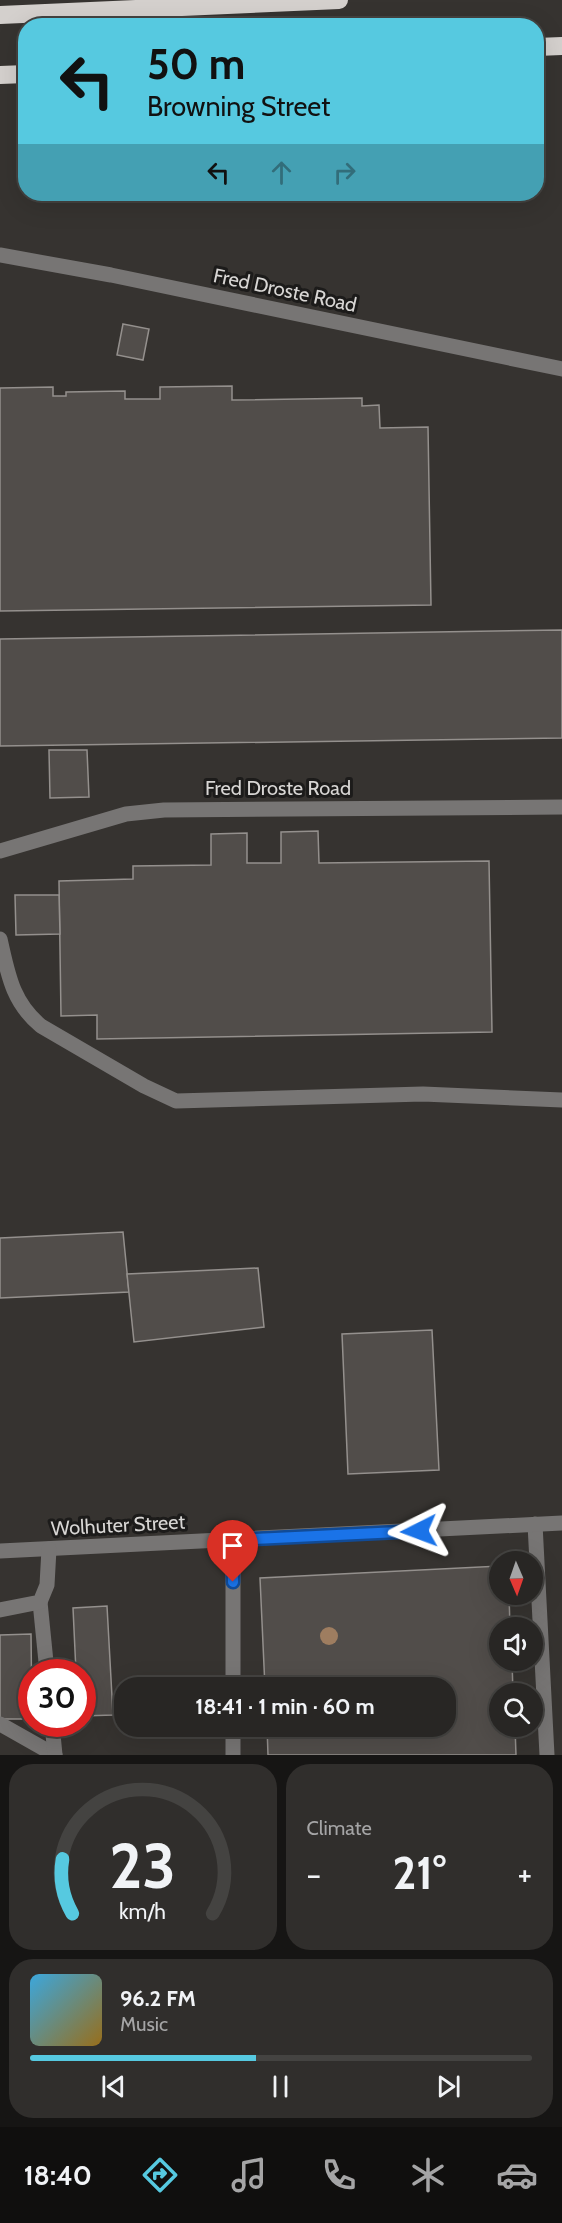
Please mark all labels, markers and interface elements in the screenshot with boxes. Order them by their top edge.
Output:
text: 50 m [147,38,245,90]
icon: left [48,42,126,120]
text: Browning Street [147,90,330,123]
icon: left [202,156,235,189]
icon: ahead [265,156,298,189]
icon: right [328,156,361,189]
street label: Fred Droste Road [211,263,359,317]
street label: Fred Droste Road [205,776,351,800]
position arrow [387,1499,451,1563]
street label: Wolhuter Street [50,1509,186,1540]
pin [207,1520,258,1582]
icon: arrive [216,1529,249,1562]
north arrow [489,1551,543,1605]
map controls [489,1551,543,1737]
button: sound [489,1617,543,1671]
speed limit sign: 30 [18,1659,96,1737]
button: search [489,1683,543,1737]
text: 18:41 · 1 min · 60 m [195,1693,375,1720]
text: Climate [307,1816,372,1840]
text: 23 [109,1828,176,1904]
text: 21° [393,1846,446,1900]
text: − [307,1854,321,1894]
text: + [517,1854,532,1894]
text: km/h [119,1898,166,1924]
text: 96.2 FM [120,1985,196,2012]
text: Music [120,2012,168,2036]
icon: previous [97,2070,130,2103]
icon: pause [264,2070,297,2103]
icon: next [432,2070,465,2103]
icon: directions [139,2154,181,2196]
icon: music [228,2154,270,2196]
icon: phone [318,2154,360,2196]
icon: climate [407,2154,449,2196]
icon: car [496,2154,538,2196]
text: 18:40 [24,2159,92,2192]

